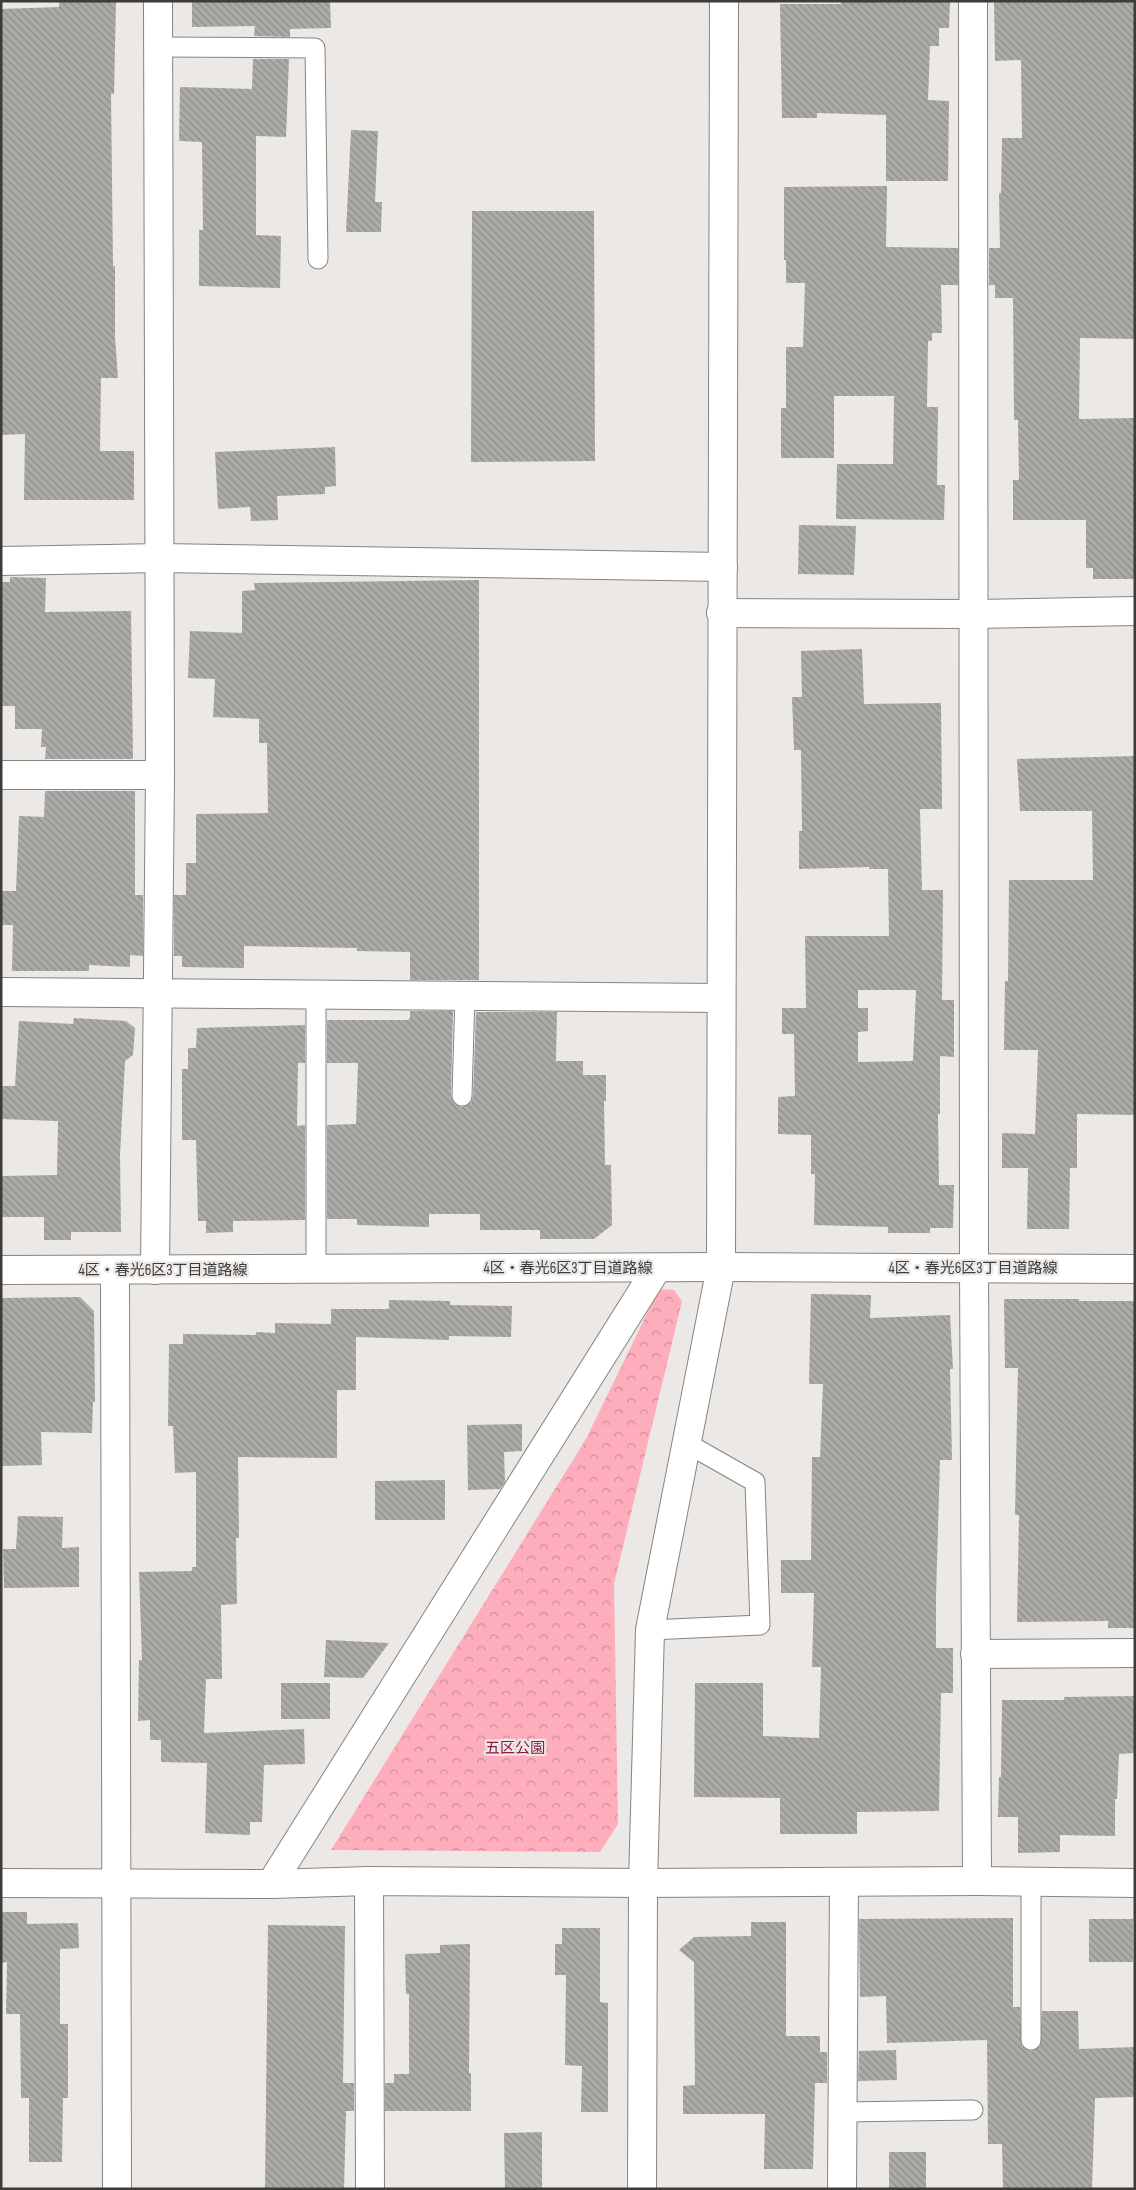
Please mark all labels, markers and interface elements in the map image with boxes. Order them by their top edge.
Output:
street label: 4区・春光6区3丁目道路線 [483,1259,653,1278]
street label: 4区・春光6区3丁目道路線 [888,1259,1058,1278]
street label: 4区・春光6区3丁目道路線 [78,1261,248,1280]
park label: 五区公園 [485,1739,545,1758]

